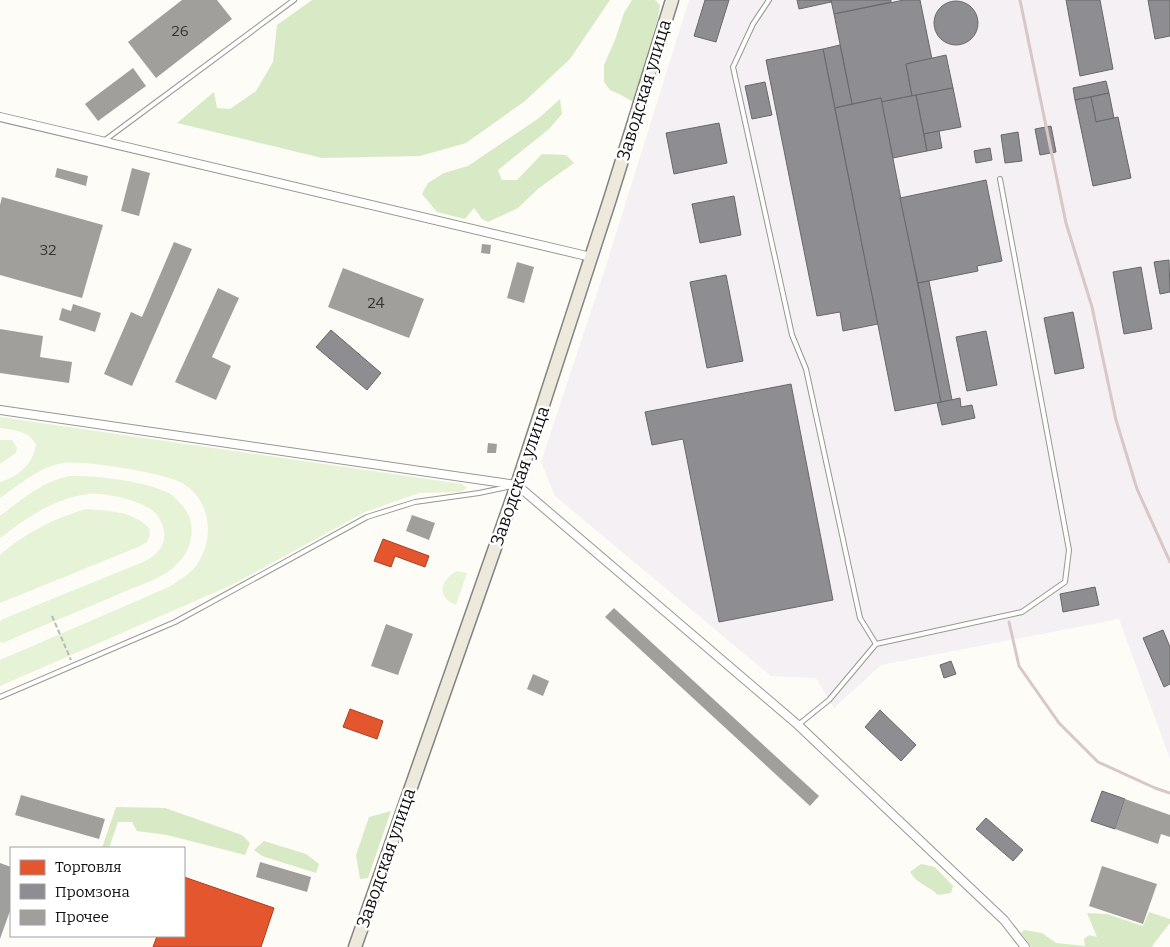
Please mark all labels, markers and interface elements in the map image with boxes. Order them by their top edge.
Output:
street label: Заводская улица [612,17,676,163]
house number: 26 [172,22,189,40]
house number: 32 [40,241,56,259]
house number: 24 [368,294,385,312]
street label: Заводская улица [486,403,554,549]
street label: Заводская улица [352,785,420,931]
legend [10,847,185,937]
text: Торговля [55,858,122,876]
text: Промзона [55,883,130,901]
text: Прочее [55,908,109,926]

